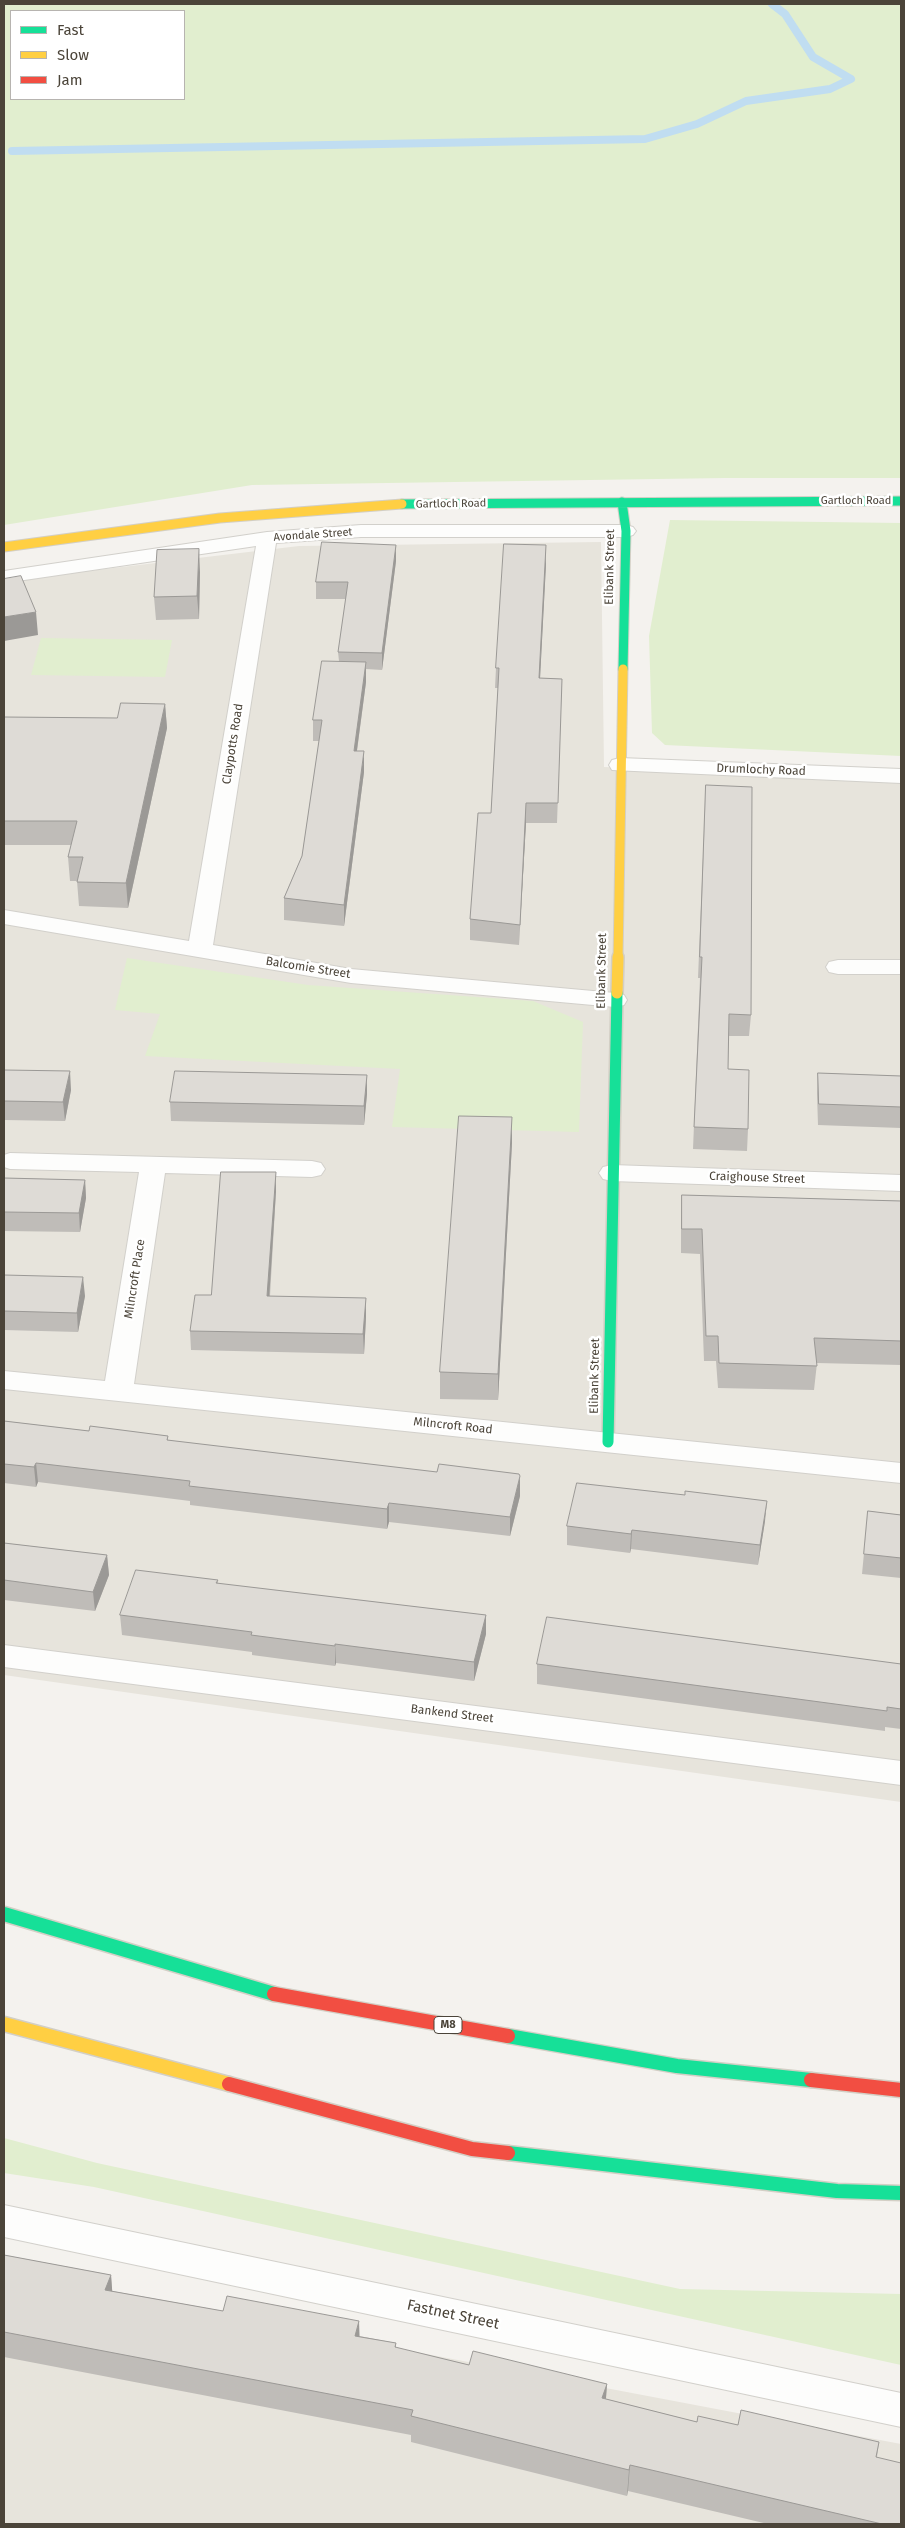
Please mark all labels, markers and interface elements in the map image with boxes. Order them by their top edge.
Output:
legend [10,10,185,100]
text: Fast [57,21,84,39]
text: Slow [57,46,89,64]
text: Jam [57,71,83,89]
street label: Gartloch Road [821,494,891,508]
street label: Gartloch Road [416,497,486,511]
street label: Avondale Street [273,526,353,544]
street label: Elibank Street [602,529,618,605]
street label: Claypotts Road [220,703,246,785]
street label: Drumlochy Road [716,761,806,779]
street label: Elibank Street [594,933,610,1009]
street label: Balcomie Street [265,954,351,982]
street label: Craighouse Street [709,1169,805,1187]
street label: Milncroft Place [122,1238,148,1320]
street label: Elibank Street [587,1338,603,1414]
street label: Milncroft Road [413,1415,493,1437]
street label: Bankend Street [410,1702,494,1726]
road number: M8 [434,2016,462,2034]
street label: Fastnet Street [405,2296,501,2334]

